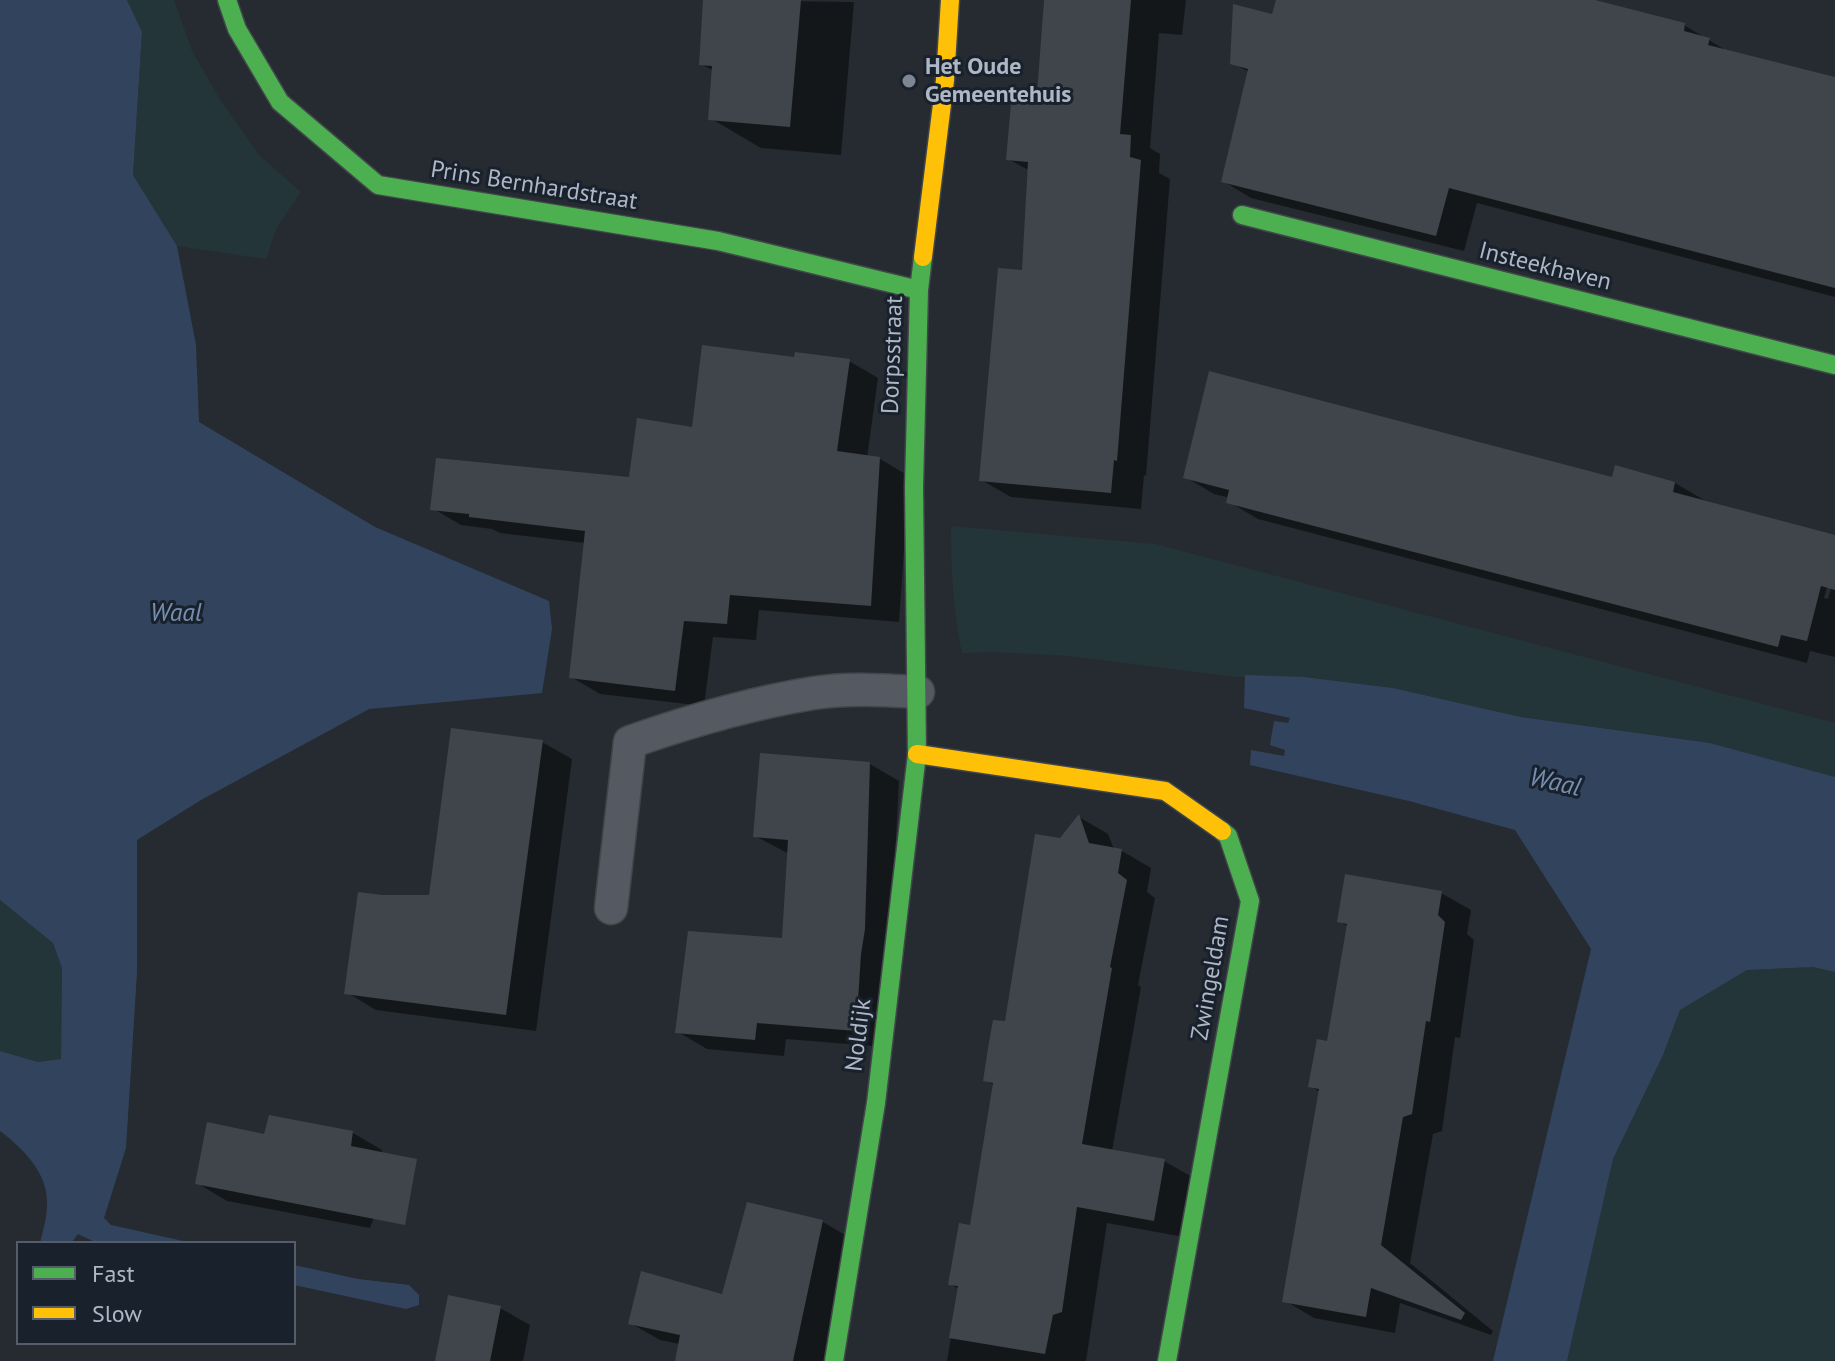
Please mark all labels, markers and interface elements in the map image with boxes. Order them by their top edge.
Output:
place label: Het Oude Gemeentehuis [925,53,1071,109]
marker: Het Oude Gemeentehuis [900,72,918,90]
street label: Prins Bernhardstraat [429,155,639,217]
street label: Insteekhaven [1476,237,1614,297]
street label: Dorpsstraat [877,295,909,415]
water label: Waal [150,598,202,630]
water label: Waal [1526,762,1584,804]
street label: Zwingeldam [1186,913,1236,1043]
street label: Noldijk [840,997,878,1073]
legend [16,1241,296,1345]
text: Fast [92,1258,135,1289]
text: Slow [92,1298,142,1329]

